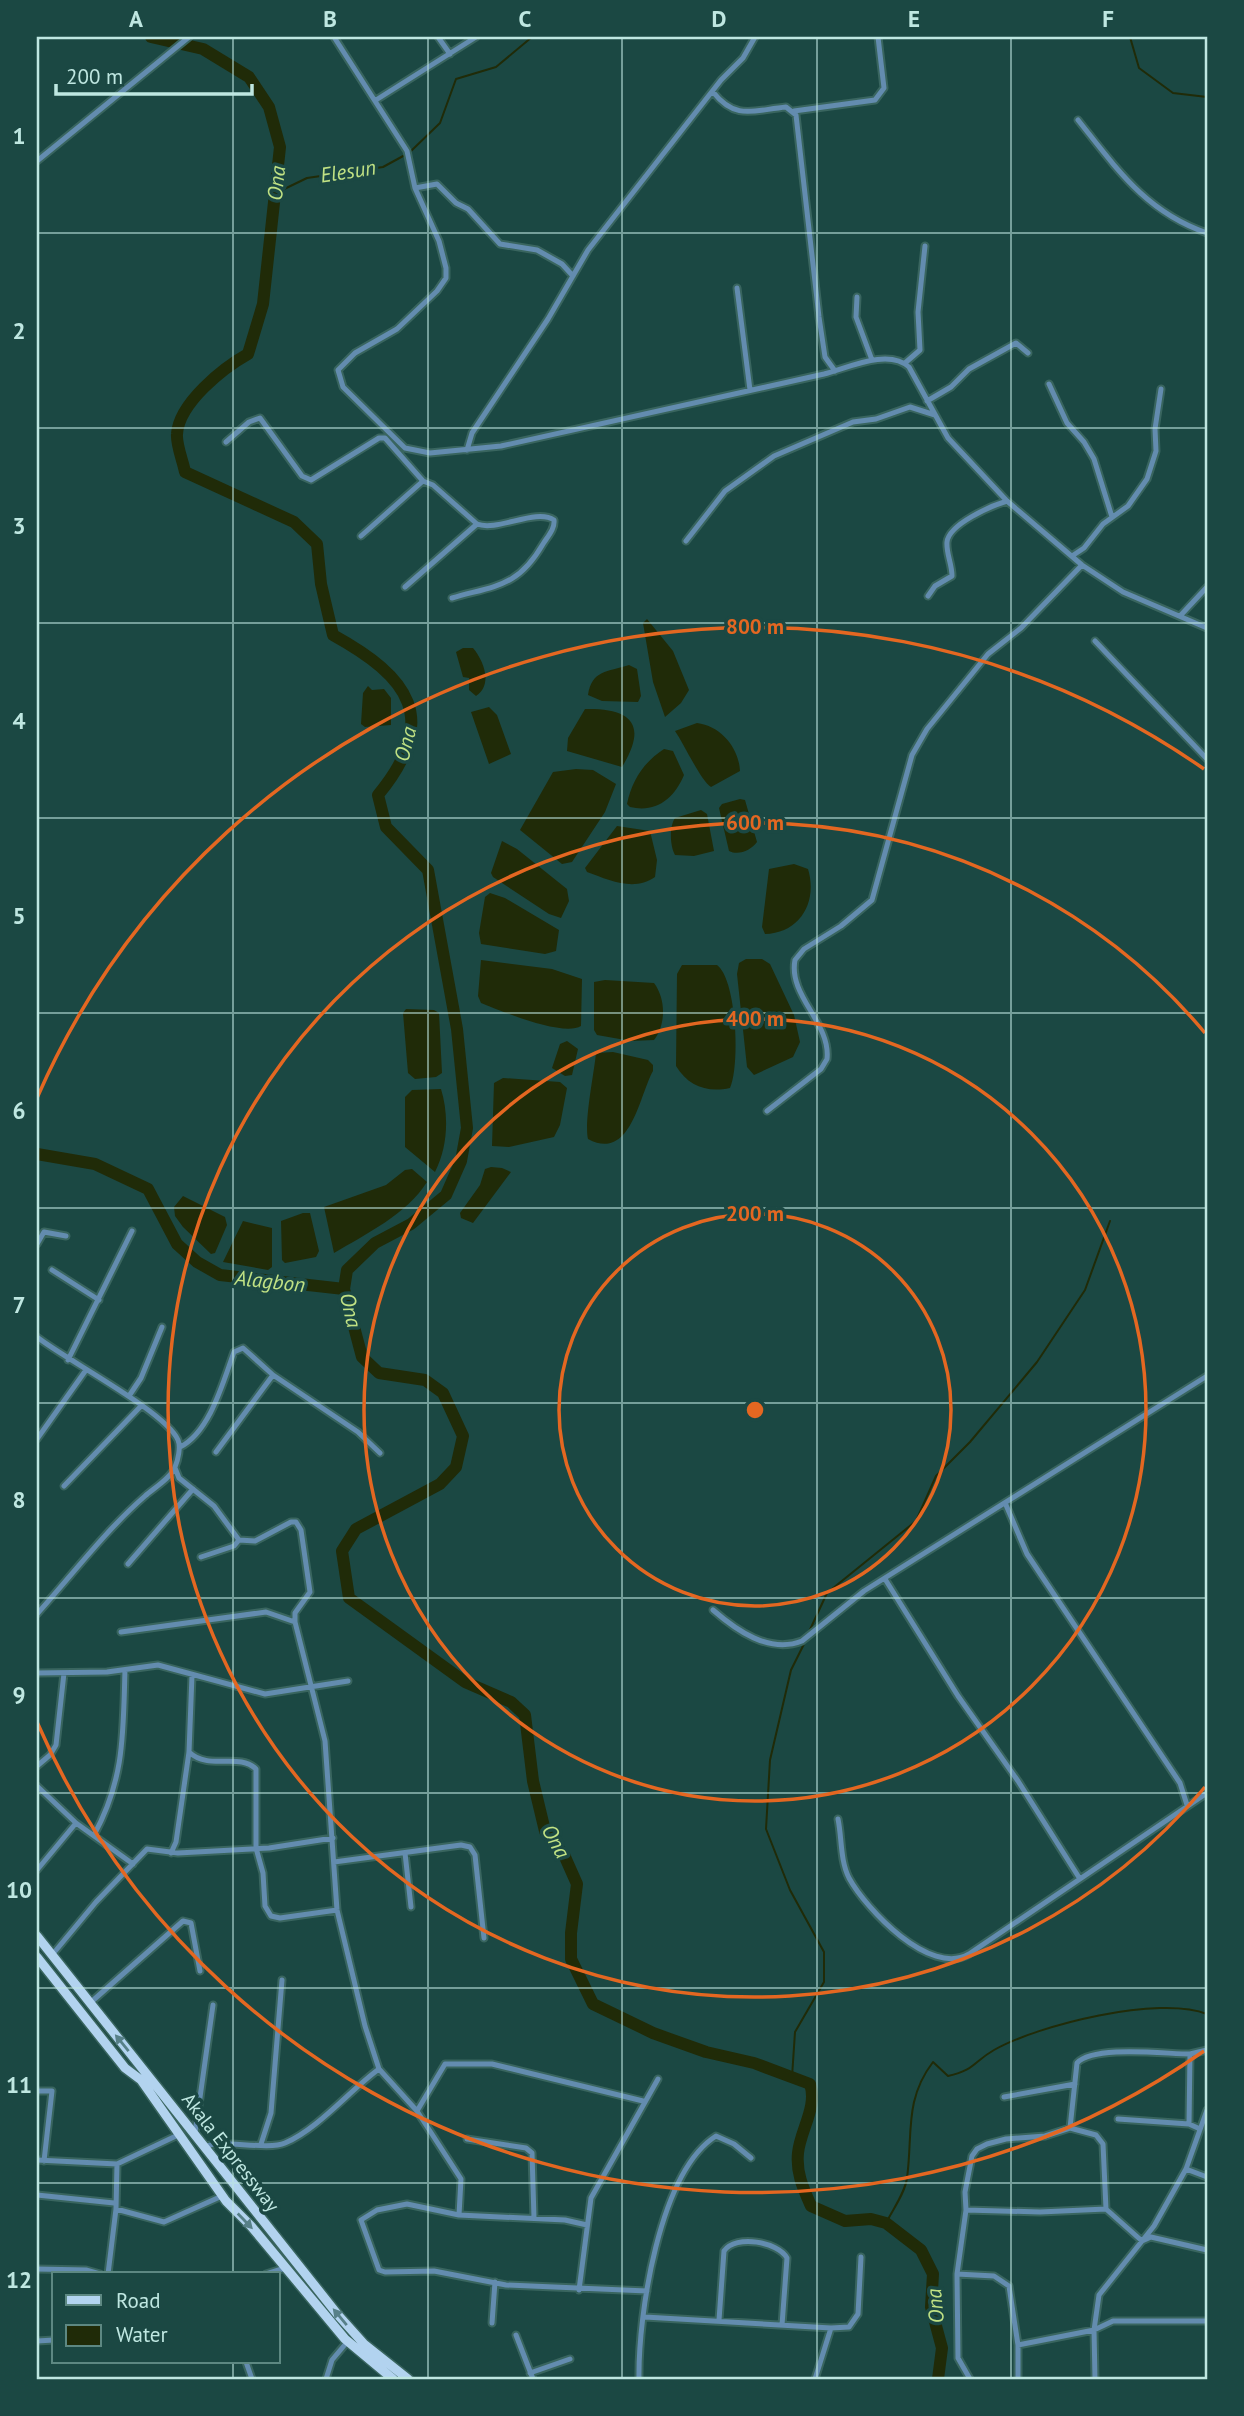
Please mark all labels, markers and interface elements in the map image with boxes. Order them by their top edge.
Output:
text: A [129,4,143,33]
text: B [323,4,337,33]
text: C [519,4,532,33]
text: D [712,4,726,33]
text: E [908,4,920,33]
text: F [1102,4,1114,33]
scale bar [56,52,252,96]
text: 200 m [66,63,123,90]
text: 1 [12,121,26,150]
water label: Elesun [318,153,378,189]
water label: Ona [261,163,291,202]
text: 2 [12,316,26,345]
text: 3 [12,511,26,540]
text: 800 m [726,613,784,640]
text: 4 [12,706,26,735]
water label: Ona [388,723,423,764]
text: 600 m [726,809,784,836]
text: 5 [12,901,26,930]
text: 400 m [726,1005,784,1032]
text: 6 [12,1096,26,1125]
text: 200 m [726,1200,784,1227]
water label: Alagbon [233,1264,307,1298]
text: 7 [12,1290,26,1319]
water label: Ona [334,1290,368,1331]
centre of rings [743,1398,767,1422]
text: 8 [12,1485,26,1514]
text: 9 [12,1680,26,1709]
water label: Ona [536,1819,577,1863]
text: 10 [6,1875,32,1904]
one-way arrow [115,2034,130,2052]
text: 11 [6,2070,32,2099]
street label: Akala Expressway [177,2088,285,2216]
one-way arrow [237,2212,253,2229]
text: 12 [6,2265,32,2294]
legend [52,2272,280,2364]
text: Road [116,2287,160,2314]
water label: Ona [920,2287,950,2325]
one-way arrow [333,2308,348,2325]
text: Water [116,2321,168,2348]

